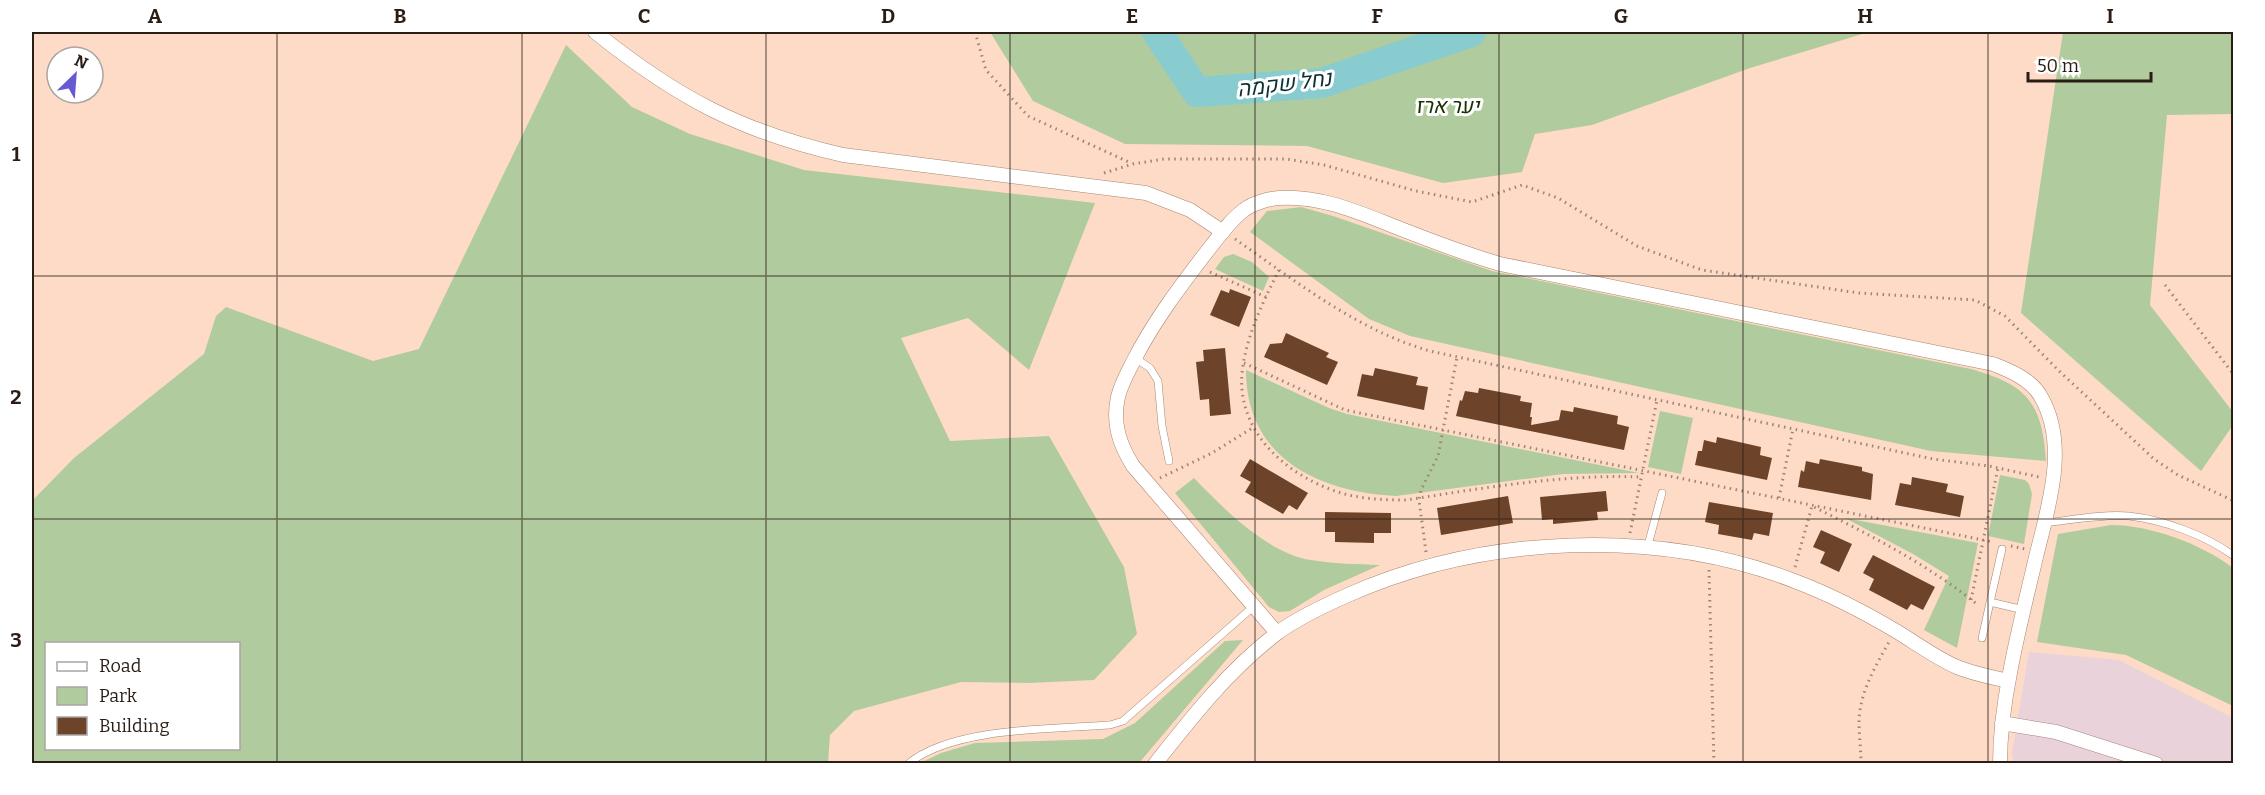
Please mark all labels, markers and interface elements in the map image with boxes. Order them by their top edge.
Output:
text: A [148,4,163,28]
text: B [394,4,407,28]
text: C [638,4,650,28]
text: D [881,4,895,28]
text: E [1126,4,1138,28]
text: F [1371,4,1383,28]
text: G [1614,4,1628,28]
text: H [1857,4,1873,28]
text: I [2106,4,2114,28]
north arrow [45,45,105,105]
scale bar [2028,45,2151,83]
text: N [72,51,91,73]
text: 50 m [2037,55,2079,77]
water label: נחל שקמה [1235,64,1335,103]
park label: יער ארז [1415,93,1481,119]
text: 1 [12,142,21,166]
text: 2 [10,385,22,409]
text: 3 [10,628,22,652]
legend [45,642,240,750]
text: Road [99,655,142,677]
text: Park [99,685,138,707]
text: Building [99,715,170,737]

